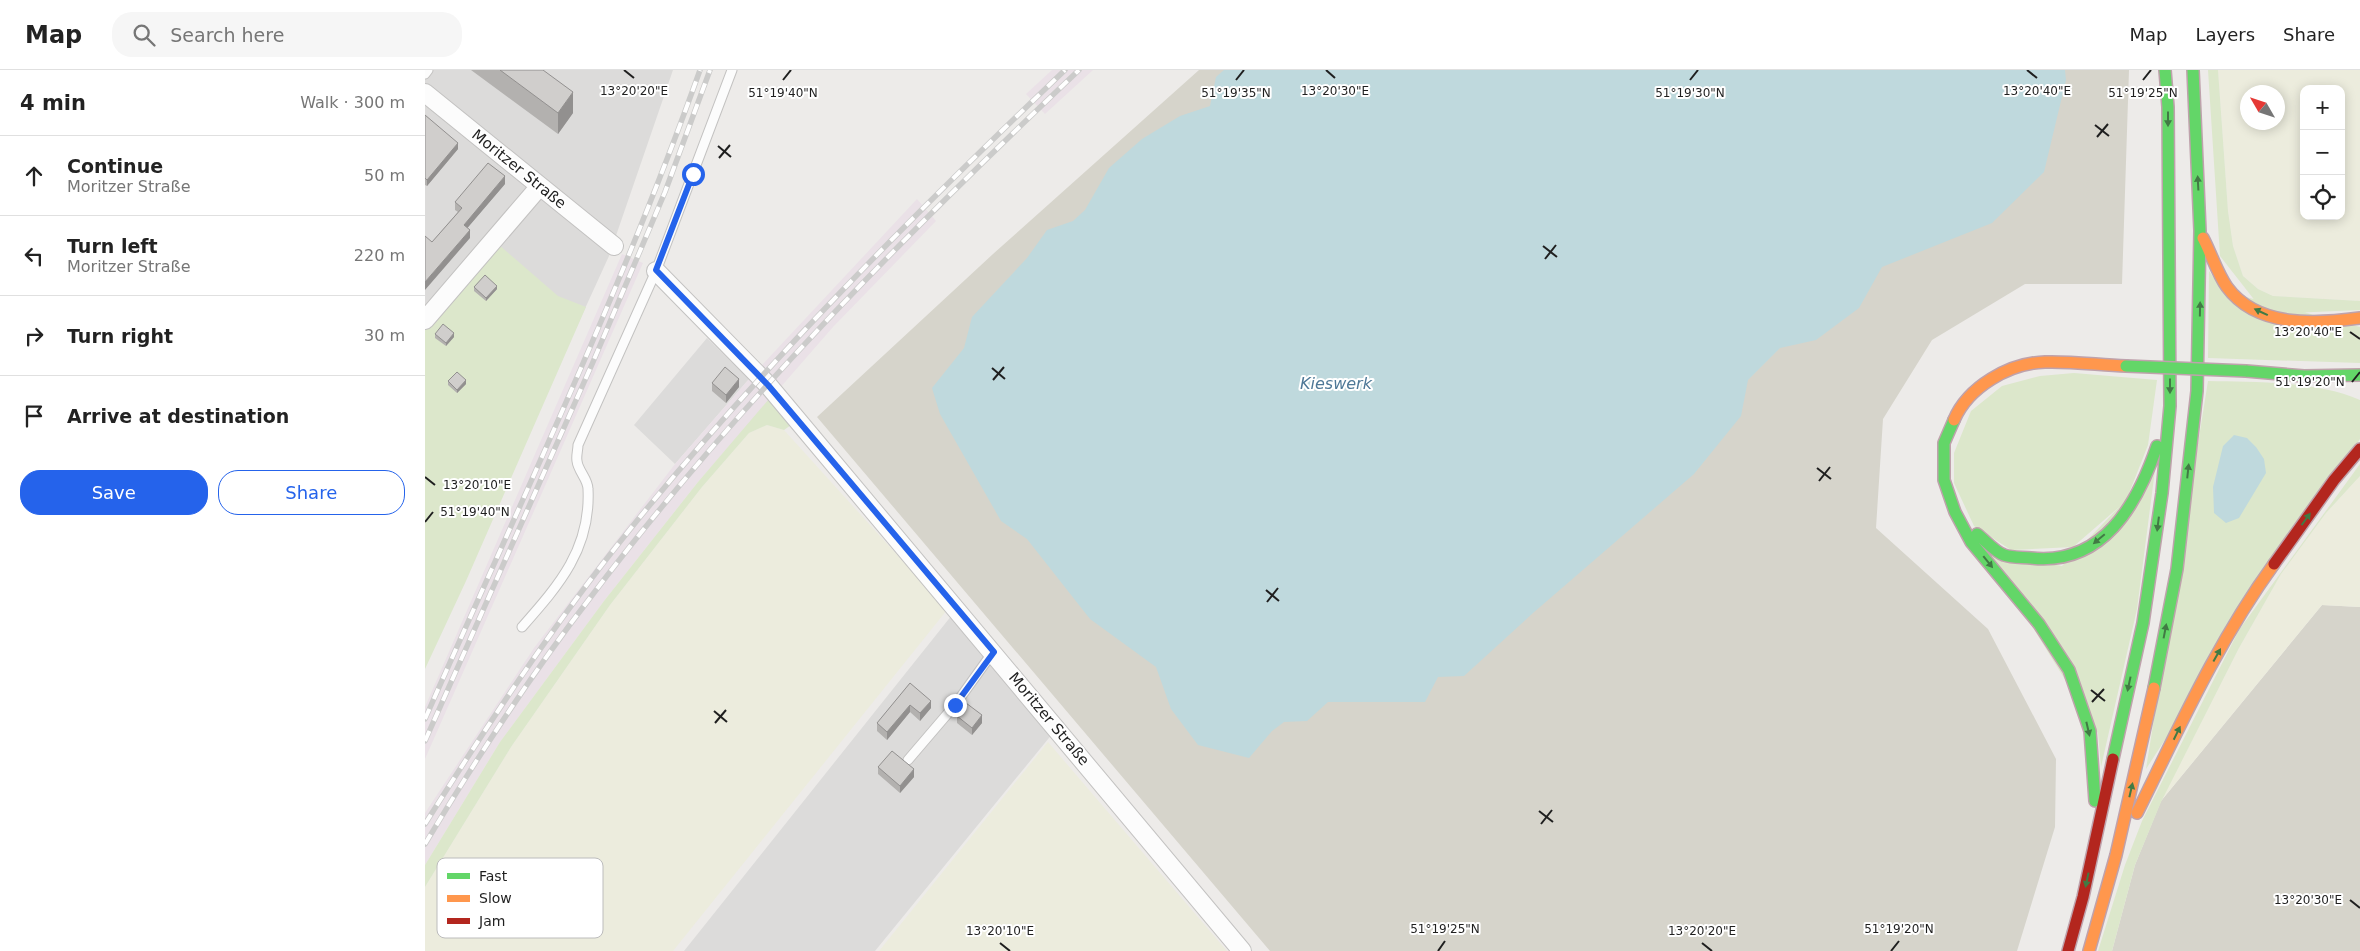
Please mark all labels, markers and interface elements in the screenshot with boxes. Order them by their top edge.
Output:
search box [112,12,462,57]
text: Map [25,21,82,49]
icon: search [130,21,158,49]
text: Search here [170,24,284,46]
text: Map [2129,24,2167,45]
text: Layers [2195,24,2255,45]
text: Share [2283,24,2335,45]
text: 13°20'20"E [600,84,668,98]
text: 13°20'30"E [1301,84,1369,98]
text: 13°20'40"E [2003,84,2071,98]
north arrow [2240,85,2285,130]
map controls [2300,85,2345,220]
button: + [2300,85,2345,130]
text: 51°19'40"N [748,86,818,100]
text: 51°19'35"N [1201,86,1271,100]
text: 51°19'30"N [1655,86,1725,100]
text: 51°19'25"N [2108,86,2178,100]
text: 4 min [20,91,86,115]
text: Walk · 300 m [300,93,405,112]
one-way arrow [2164,111,2172,127]
street label: Moritzer Straße [468,126,570,212]
button: − [2300,130,2345,175]
text: Continue [67,155,163,177]
icon: ahead [20,162,48,190]
route start [682,163,705,186]
text: 50 m [364,166,405,185]
one-way arrow [2194,174,2202,190]
button: locate [2300,175,2345,220]
text: Moritzer Straße [67,177,191,196]
text: Turn left [67,235,158,257]
icon: left [20,242,48,270]
text: 220 m [354,246,405,265]
text: Moritzer Straße [67,257,191,276]
one-way arrow [2196,301,2204,317]
one-way arrow [2254,308,2268,316]
icon: right [20,322,48,350]
text: Turn right [67,325,173,347]
text: 13°20'40"E [2274,325,2342,339]
text: 30 m [364,326,405,345]
water label: Kieswerk [1300,374,1373,393]
text: 51°19'20"N [2275,375,2345,389]
one-way arrow [2166,378,2174,394]
icon: arrive [20,402,48,430]
text: Arrive at destination [67,405,289,427]
one-way arrow [2184,462,2192,478]
button: Save [20,470,208,515]
button: Share [218,470,405,515]
text: 13°20'10"E [443,478,511,492]
text: 51°19'40"N [440,505,510,519]
one-way arrow [2301,512,2311,526]
one-way arrow [2154,517,2162,533]
one-way arrow [2093,534,2106,545]
one-way arrow [1982,555,1993,568]
one-way arrow [2161,623,2169,639]
one-way arrow [2213,648,2221,662]
street label: Moritzer Straße [1005,669,1093,769]
one-way arrow [2125,677,2133,693]
route end [944,694,967,717]
one-way arrow [2084,721,2092,736]
one-way arrow [2173,726,2181,740]
one-way arrow [2127,783,2135,798]
legend [437,858,603,938]
text: Fast [479,868,508,884]
one-way arrow [2083,872,2091,887]
text: Slow [479,890,512,906]
text: 13°20'30"E [2274,893,2342,907]
text: Jam [478,913,505,929]
text: 51°19'25"N [1410,922,1480,936]
text: 51°19'20"N [1864,922,1934,936]
text: 13°20'10"E [966,924,1034,938]
text: 13°20'20"E [1668,924,1736,938]

